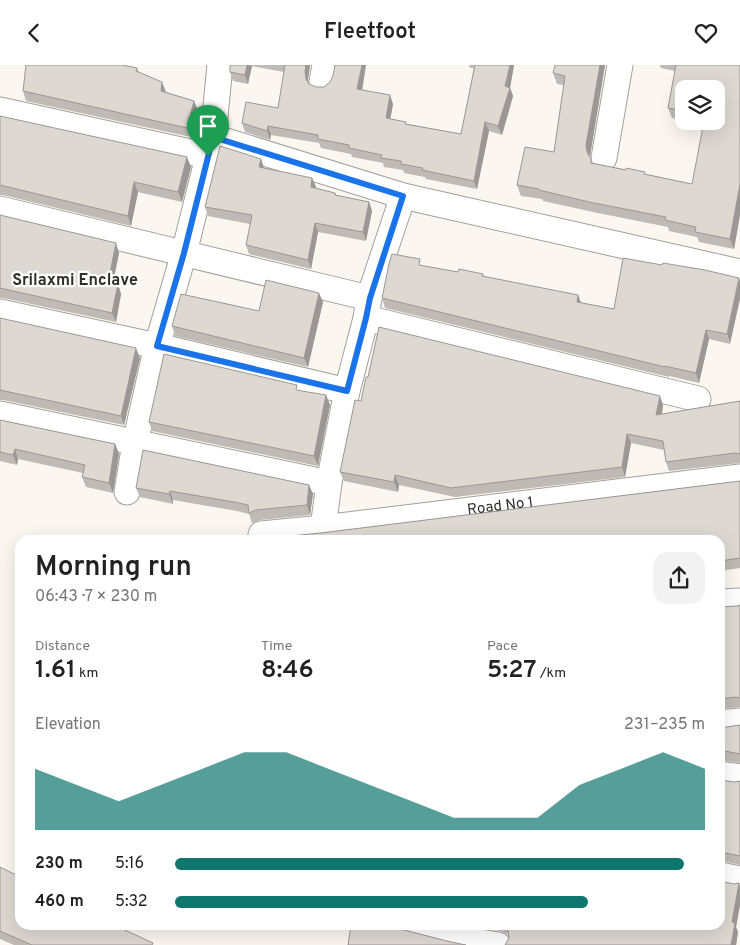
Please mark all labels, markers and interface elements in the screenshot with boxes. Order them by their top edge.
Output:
icon: back [20,19,48,47]
text: Fleetfoot [324,19,416,46]
icon: heart [692,19,720,47]
map controls [675,80,725,130]
button: layers [675,80,725,130]
pin [187,105,229,156]
icon: arrive [194,112,222,140]
district label: Srilaxmi Enclave [12,271,138,291]
street label: Road No 1 [466,493,535,520]
text: Morning run [35,550,192,586]
button: share [653,552,705,604]
text: 06:43 · 7 × 230 m [35,587,157,607]
text: Distance [35,638,90,655]
text: Time [261,638,292,655]
text: Pace [487,638,518,655]
text: 1.61 [35,655,76,687]
text: 8:46 [261,655,314,687]
text: 5:27 [487,655,537,687]
text: km [76,665,98,682]
text: /km [537,665,566,682]
text: Elevation [35,715,101,735]
text: 231–235 m [624,715,705,735]
text: 230 m [35,854,83,874]
text: 5:16 [115,854,144,874]
text: 460 m [35,892,84,912]
text: 5:32 [115,892,148,912]

